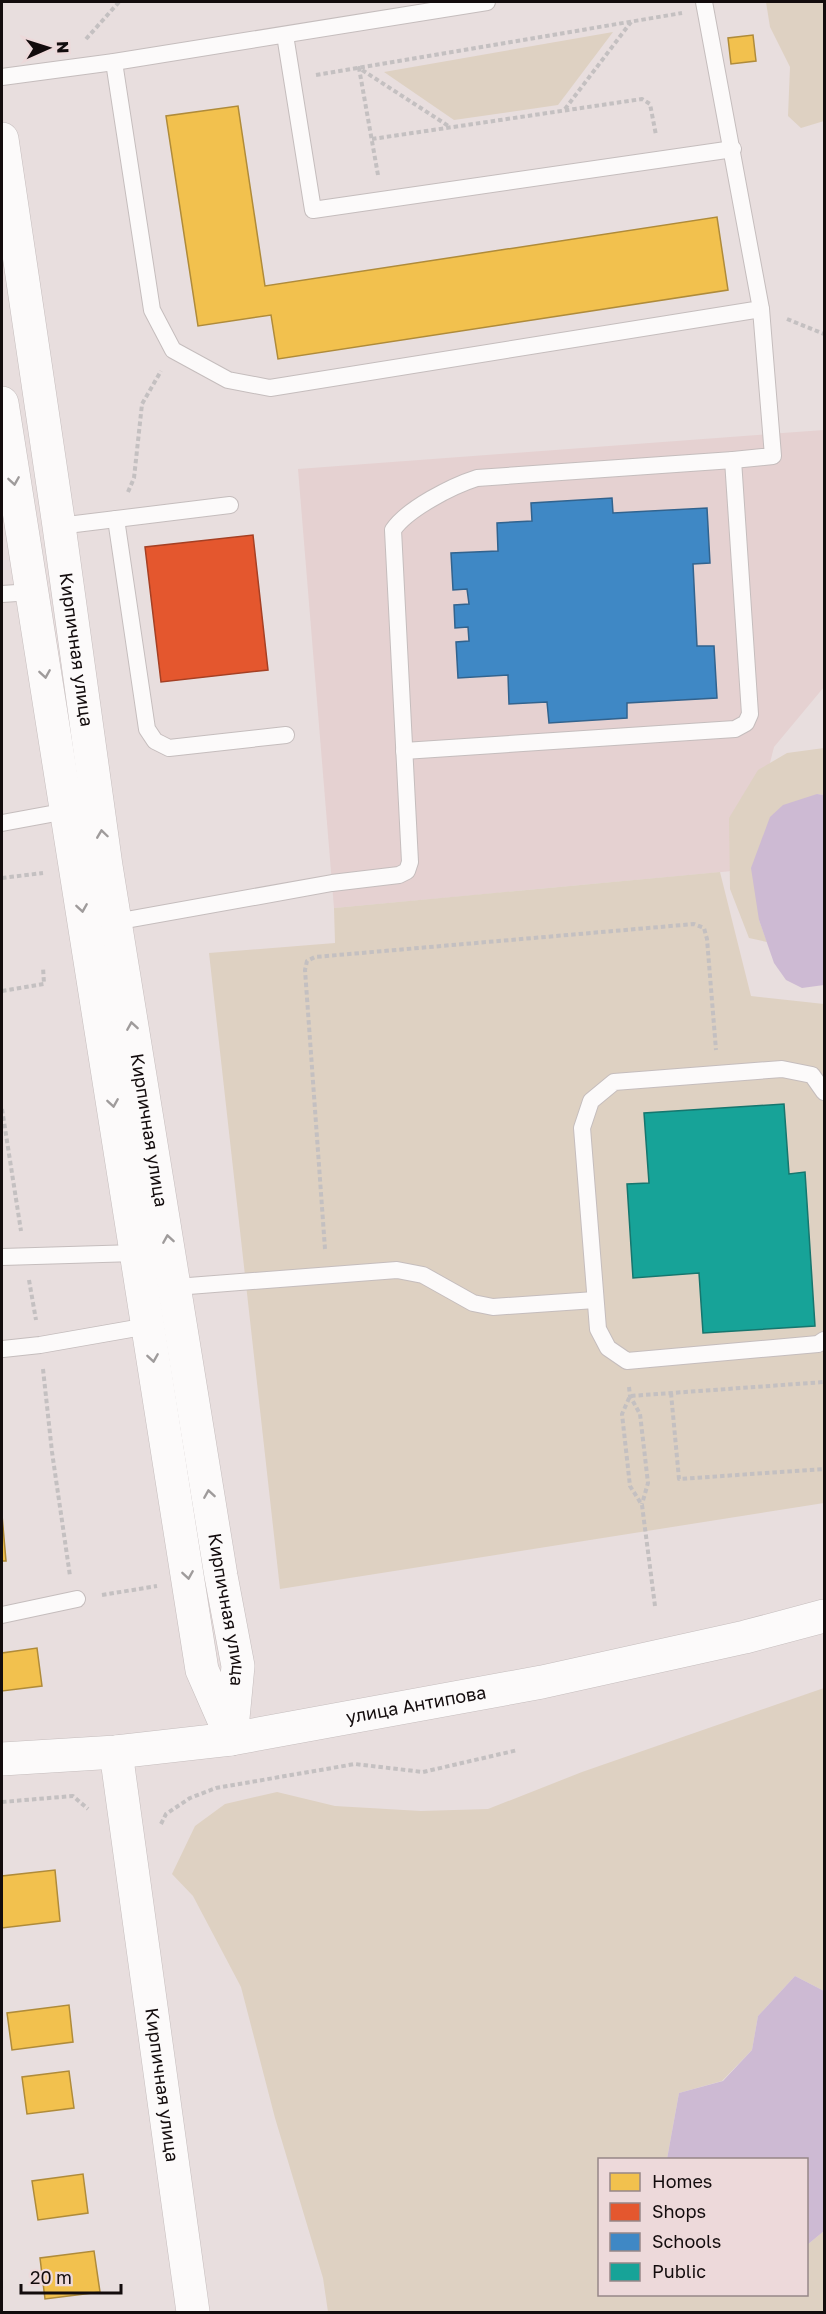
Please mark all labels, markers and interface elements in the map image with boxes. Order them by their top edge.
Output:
north arrow [18,18,78,78]
text: N [53,41,73,54]
one-way arrow [7,476,20,486]
street label: Кирпичная улица [56,571,99,728]
one-way arrow [38,669,50,679]
one-way arrow [96,829,108,838]
one-way arrow [75,903,88,913]
one-way arrow [127,1022,139,1031]
street label: Кирпичная улица [127,1052,173,1208]
one-way arrow [106,1098,118,1107]
one-way arrow [162,1235,175,1245]
one-way arrow [147,1353,159,1362]
one-way arrow [204,1489,216,1498]
street label: Кирпичная улица [204,1531,250,1687]
one-way arrow [181,1570,194,1580]
street label: улица Антипова [344,1680,488,1728]
street label: Кирпичная улица [141,2006,184,2163]
legend [598,2158,808,2296]
text: Homes [652,2170,712,2192]
text: Shops [652,2200,706,2222]
text: Schools [652,2230,721,2252]
scale bar [21,2257,122,2295]
text: Public [652,2260,706,2282]
text: 20 m [30,2266,72,2288]

